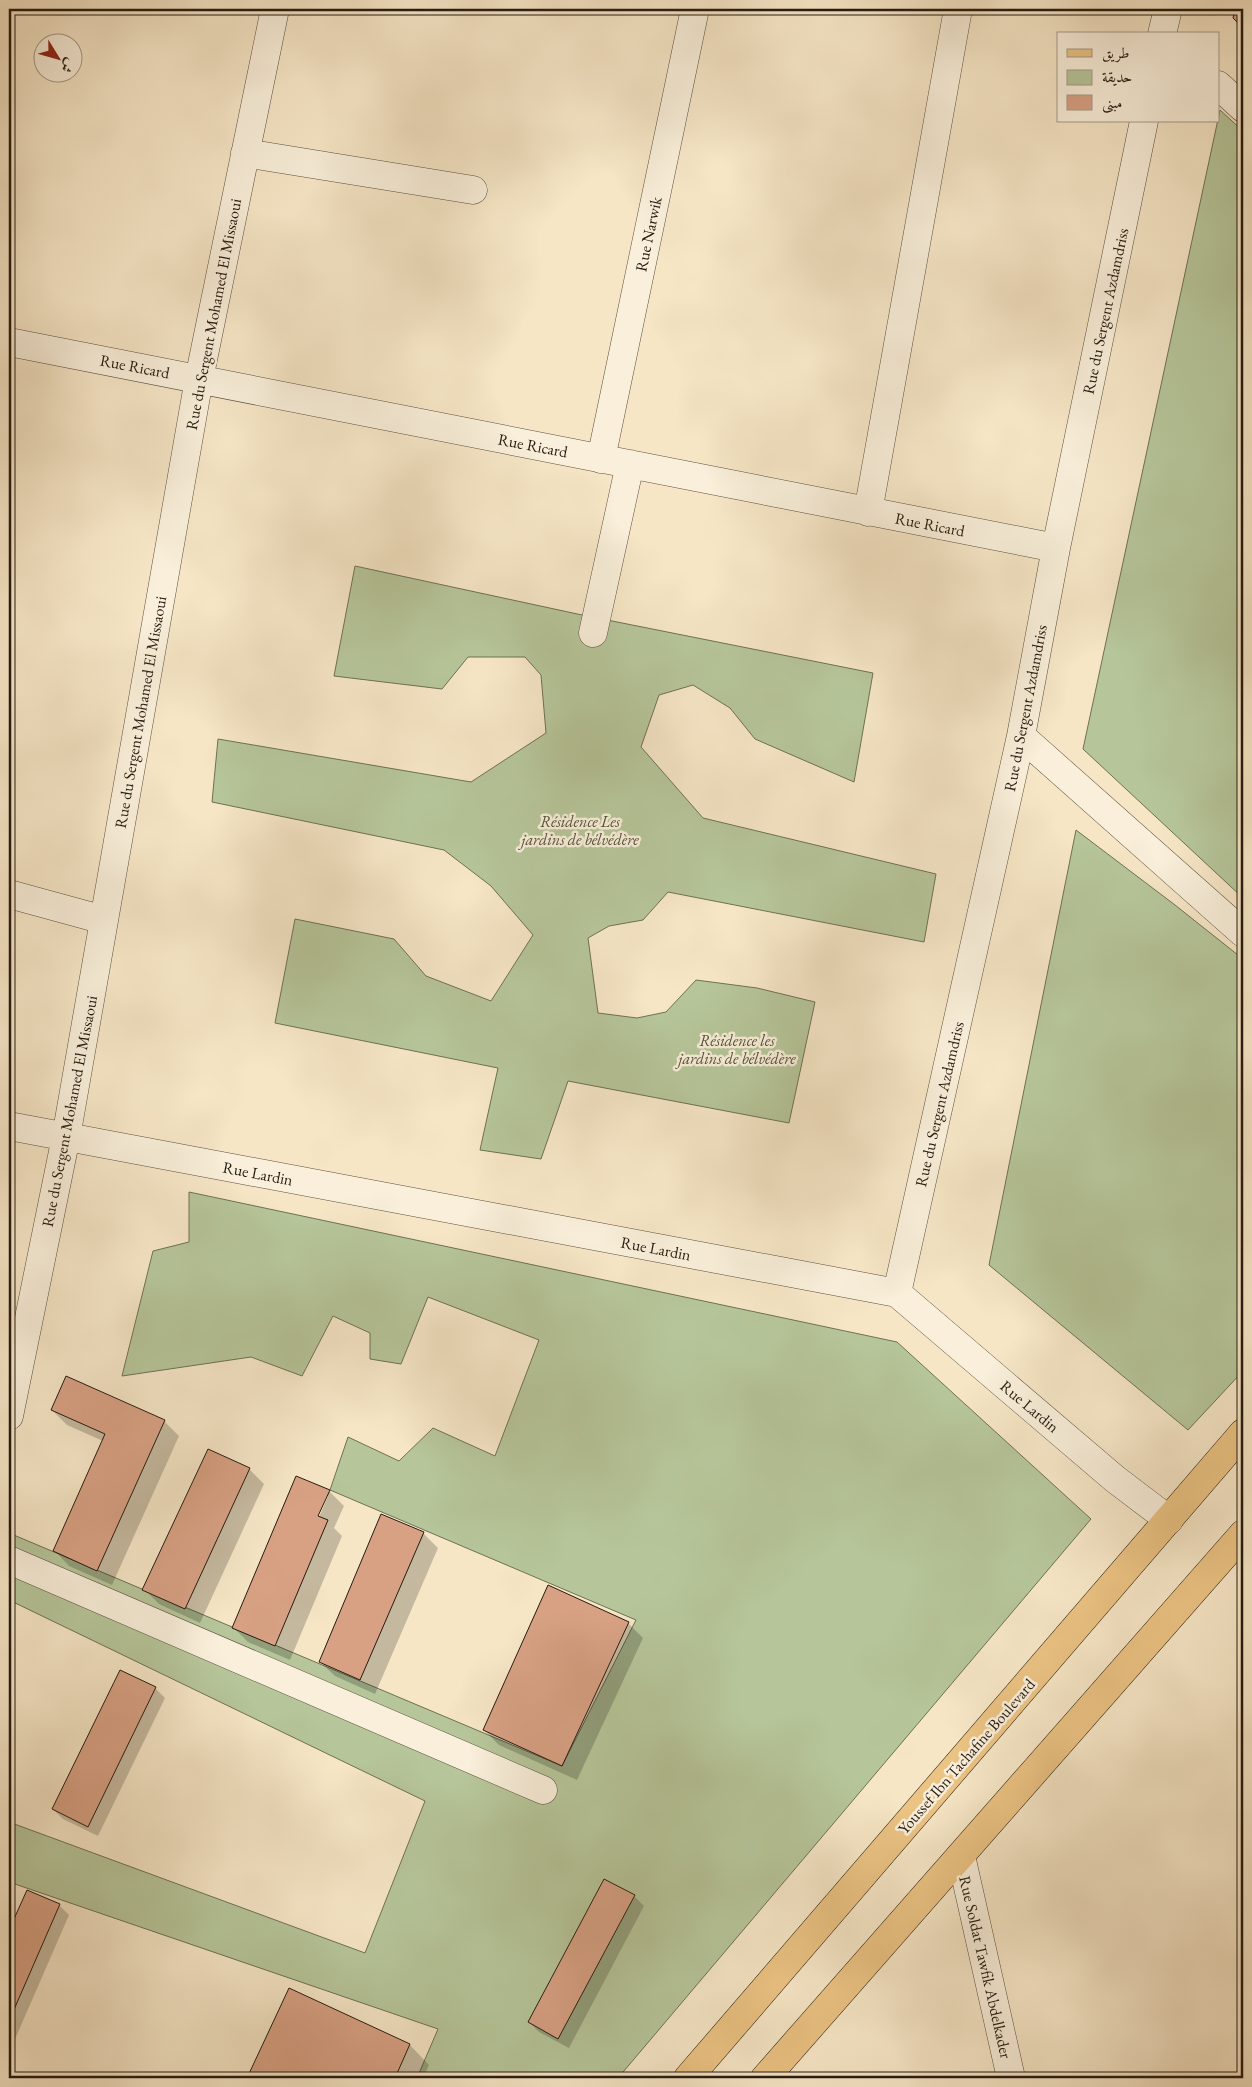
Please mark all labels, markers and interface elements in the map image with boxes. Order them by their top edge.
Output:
north arrow [32,32,82,82]
legend [1057,32,1220,122]
text: طريق [1102,43,1129,63]
text: ش [57,55,80,77]
text: حديقة [1102,67,1132,86]
text: مبنى [1102,93,1122,114]
street label: Rue Narwik [630,194,667,273]
street label: Rue du Sergent Mohamed El Missaoui [181,196,246,432]
street label: Rue du Sergent Azdamdriss [1078,226,1133,396]
street label: Rue Ricard [98,349,172,384]
street label: Rue Ricard [496,428,570,463]
street label: Rue Ricard [893,507,967,542]
street label: Rue du Sergent Mohamed El Missaoui [110,594,171,830]
street label: Rue du Sergent Azdamdriss [999,623,1052,793]
park label: Résidence Les jardins de bélvédère [517,811,639,850]
street label: Rue du Sergent Mohamed El Missaoui [37,993,102,1229]
street label: Rue du Sergent Azdamdriss [910,1019,969,1189]
park label: Résidence les jardins de bélvédère [674,1030,796,1069]
street label: Rue Lardin [221,1156,295,1191]
street label: Rue Lardin [619,1231,693,1266]
street label: Rue Lardin [996,1376,1064,1438]
street label: Youssef Ibn Tachafine Boulevard [893,1674,1040,1838]
street label: Rue Soldat Tawfik Abdelkader [954,1874,1017,2061]

